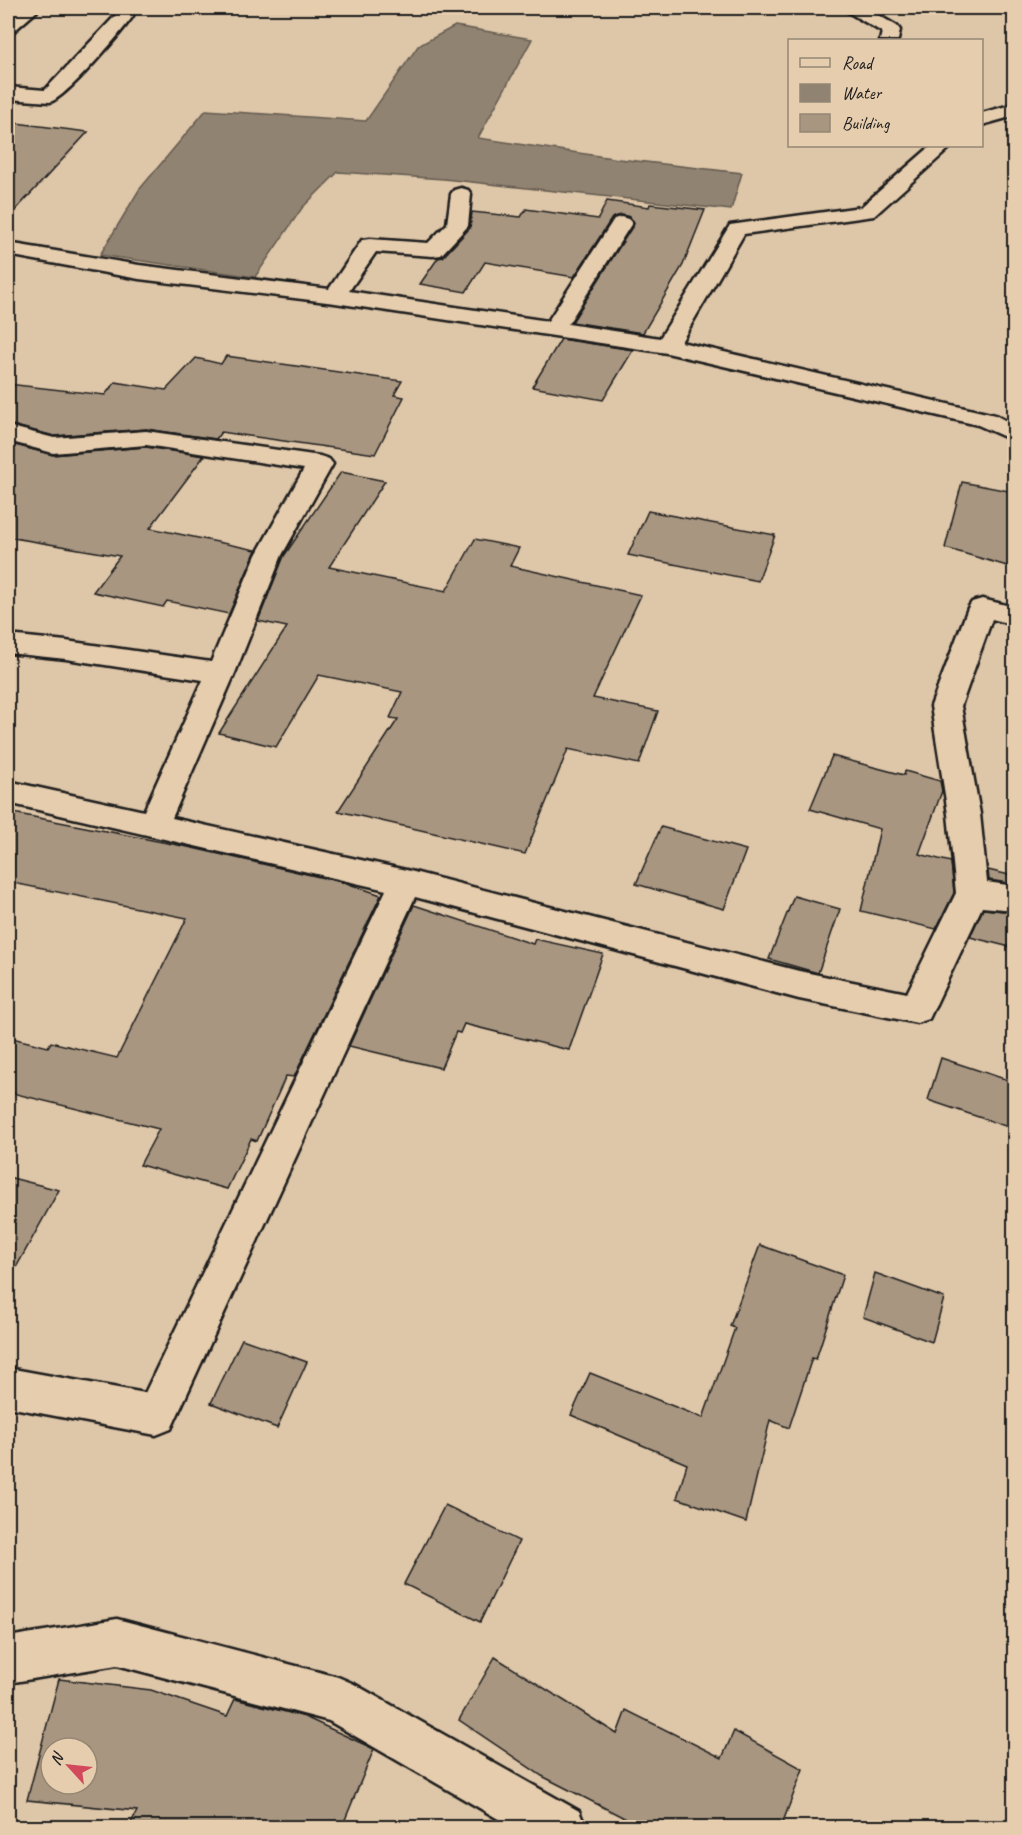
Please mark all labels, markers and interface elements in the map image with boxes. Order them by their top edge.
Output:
legend [788,39,983,147]
text: Road [842,52,875,74]
text: Water [842,82,883,104]
text: Building [842,112,891,134]
north arrow [39,1736,99,1796]
text: N [45,1748,69,1769]

